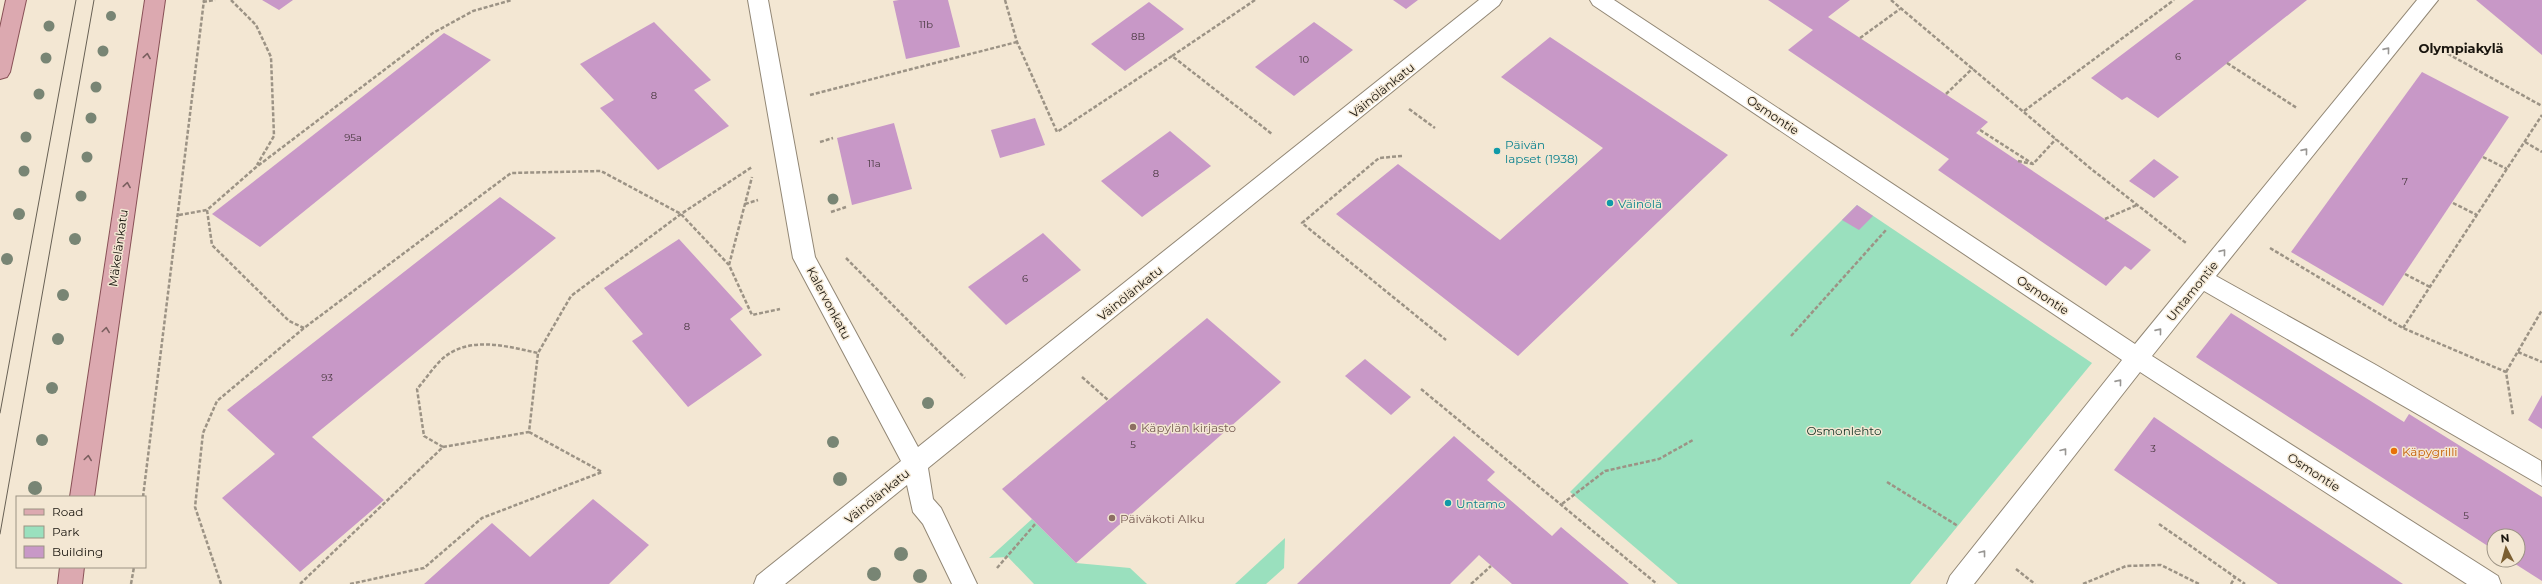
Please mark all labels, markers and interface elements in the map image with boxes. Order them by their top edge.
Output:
house number: 11b [919,18,933,31]
house number: 8B [1131,30,1145,43]
district label: Olympiakylä [2418,40,2504,56]
one-way arrow [2382,48,2389,55]
house number: 6 [2175,50,2181,63]
one-way arrow [142,53,151,59]
house number: 10 [1299,53,1309,66]
street label: Väinölänkatu [1347,59,1417,121]
house number: 8 [651,89,657,102]
street label: Osmontie [1744,92,1802,138]
house number: 95a [344,131,362,144]
place label: Päivän lapset (1938) [1505,137,1579,166]
marker: Päivän lapset (1938) [1492,146,1502,156]
one-way arrow [2300,148,2307,156]
house number: 11a [867,157,881,170]
house number: 8 [1153,167,1159,180]
house number: 7 [2402,175,2408,188]
one-way arrow [122,182,131,188]
place label: Väinölä [1618,196,1662,211]
marker: Väinölä [1605,198,1615,208]
street label: Mäkelänkatu [105,208,131,288]
one-way arrow [2218,249,2225,257]
street label: Untamontie [2163,258,2221,324]
street label: Väinölänkatu [1095,262,1165,324]
street label: Kalervonkatu [804,264,854,342]
house number: 6 [1022,272,1028,285]
street label: Osmontie [2014,272,2072,318]
house number: 8 [684,320,690,333]
one-way arrow [101,327,110,333]
one-way arrow [2154,328,2161,336]
house number: 93 [321,371,333,384]
one-way arrow [2114,379,2121,386]
place label: Käpylän kirjasto [1141,420,1236,435]
marker: Käpylän kirjasto [1128,422,1138,432]
park label: Osmonlehto [1806,423,1882,438]
house number: 5 [1130,438,1136,451]
house number: 3 [2150,442,2156,455]
place label: Käpygrilli [2402,444,2458,459]
marker: Käpygrilli [2389,446,2399,456]
one-way arrow [2059,449,2066,456]
street label: Osmontie [2285,449,2343,495]
one-way arrow [83,455,92,461]
street label: Väinölänkatu [842,465,912,527]
legend [16,496,146,568]
place label: Untamo [1456,496,1506,511]
marker: Untamo [1443,498,1453,508]
text: Road [52,504,83,519]
house number: 5 [2463,509,2469,522]
place label: Päiväkoti Alku [1120,511,1205,526]
marker: Päiväkoti Alku [1107,513,1117,523]
text: Park [52,524,80,539]
north arrow [2486,528,2526,568]
text: N [2500,531,2510,545]
text: Building [52,544,103,559]
one-way arrow [1979,551,1986,558]

